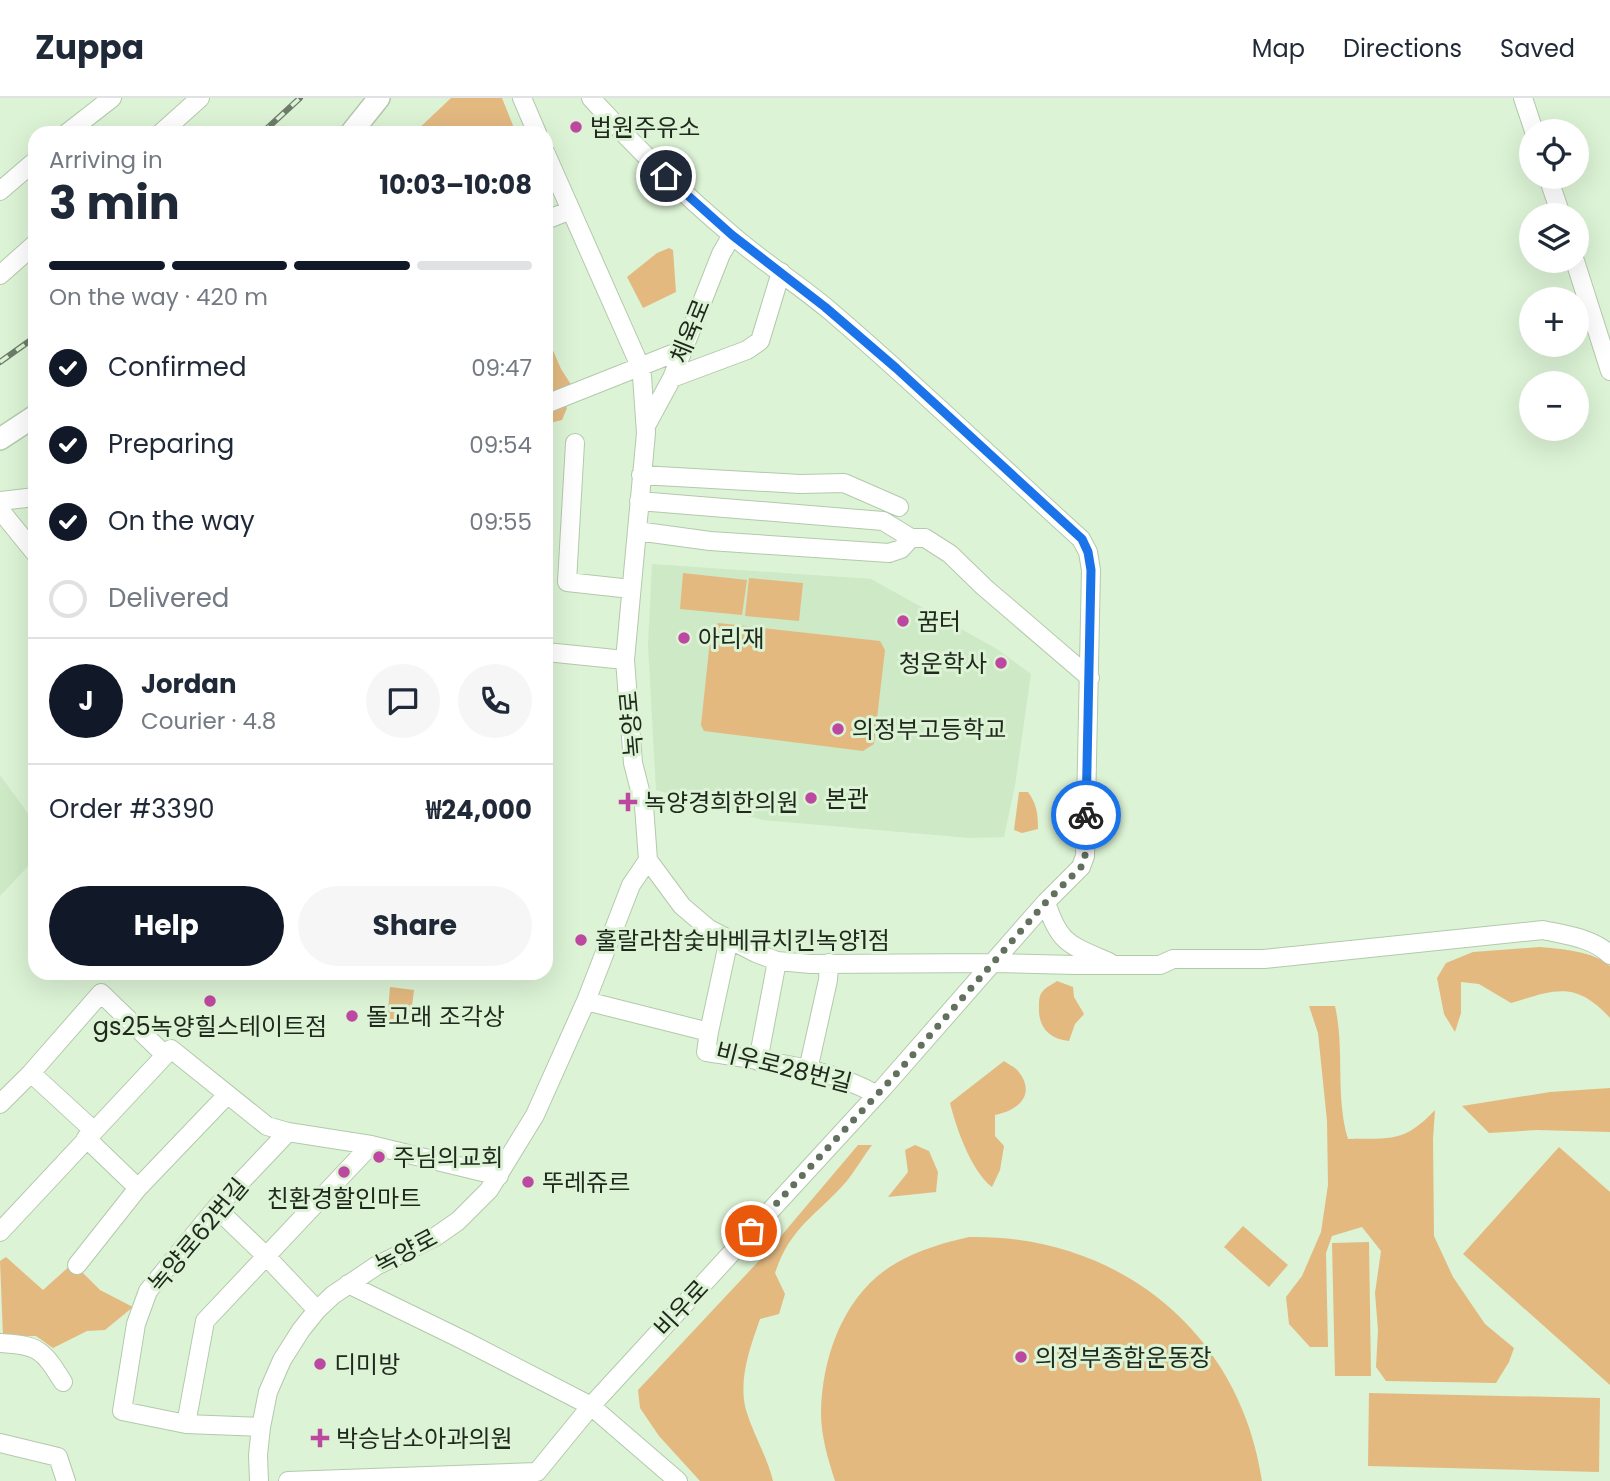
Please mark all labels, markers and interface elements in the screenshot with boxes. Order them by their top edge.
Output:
text: Zuppa [35,24,144,71]
text: Map [1252,32,1305,65]
text: Directions [1343,32,1462,65]
text: Saved [1500,32,1575,65]
place label: 법원주유소 [590,111,700,144]
marker: 법원주유소 [568,119,584,135]
map controls [1519,119,1589,441]
button: locate [1519,119,1589,189]
text: Arriving in [49,144,163,176]
pin [636,146,696,206]
icon: home [647,157,685,195]
text: 10:03–10:08 [379,167,532,203]
text: 3 min [49,171,180,235]
button: layers [1519,203,1589,273]
text: On the way · 420 m [49,281,268,313]
button: + [1519,287,1589,357]
street label: 체육로 [662,294,718,368]
icon: check [49,349,87,387]
text: Confirmed [108,349,246,385]
text: 09:47 [471,352,532,384]
button: − [1519,371,1589,441]
icon: check [49,426,87,464]
text: Preparing [108,426,234,462]
text: 09:54 [469,429,532,461]
icon: check [49,503,87,541]
text: On the way [108,503,255,539]
text: 09:55 [469,506,532,538]
text: Delivered [108,580,229,616]
place label: 꿈터 [917,605,961,638]
marker: 꿈터 [895,613,911,629]
place label: 아리재 [698,622,764,655]
marker: 아리재 [676,630,692,646]
place label: 청운학사 [899,647,987,680]
marker: 청운학사 [993,655,1009,671]
button: chat [366,664,440,738]
button: phone [458,664,532,738]
text: Jordan [141,666,237,702]
text: J [78,683,94,719]
street label: 녹양로 [612,690,650,758]
text: Courier · 4.8 [141,705,276,737]
place label: 의정부고등학교 [852,713,1007,746]
marker: 의정부고등학교 [830,721,846,737]
courier [1051,780,1121,850]
place label: 본관 [825,782,869,815]
place label: 녹양경희한의원 [644,786,799,819]
marker: 본관 [803,790,819,806]
text: Order #3390 [49,791,215,827]
text: ₩24,000 [426,792,532,828]
marker: 녹양경희한의원 [618,792,638,812]
icon: bike [1067,796,1105,834]
button: Help [49,886,284,966]
button: Share [298,886,532,966]
place label: 훌랄라참숯바베큐치킨녹양1점 [595,924,890,957]
marker: 훌랄라참숯바베큐치킨녹양1점 [573,932,589,948]
marker: gs25녹양힐스테이트점 [202,993,218,1009]
place label: 돌고래 조각상 [366,1000,505,1033]
marker: 돌고래 조각상 [344,1008,360,1024]
place label: gs25녹양힐스테이트점 [93,1010,327,1043]
street label: 비우로28번길 [712,1034,856,1100]
place label: 주님의교회 [393,1141,503,1174]
marker: 주님의교회 [371,1149,387,1165]
marker: 친환경할인마트 [336,1164,352,1180]
place label: 뚜레쥬르 [542,1166,630,1199]
street label: 녹양로62번길 [141,1171,255,1299]
marker: 뚜레쥬르 [520,1174,536,1190]
place label: 친환경할인마트 [267,1182,421,1215]
pin [721,1201,781,1261]
icon: bag [732,1212,770,1250]
street label: 녹양로 [369,1221,443,1281]
street label: 비우로 [646,1273,716,1343]
place label: 의정부종합운동장 [1035,1341,1212,1374]
place label: 디미방 [334,1348,400,1381]
marker: 의정부종합운동장 [1013,1349,1029,1365]
marker: 디미방 [312,1356,328,1372]
place label: 박승남소아과의원 [336,1422,513,1455]
marker: 박승남소아과의원 [310,1428,330,1448]

